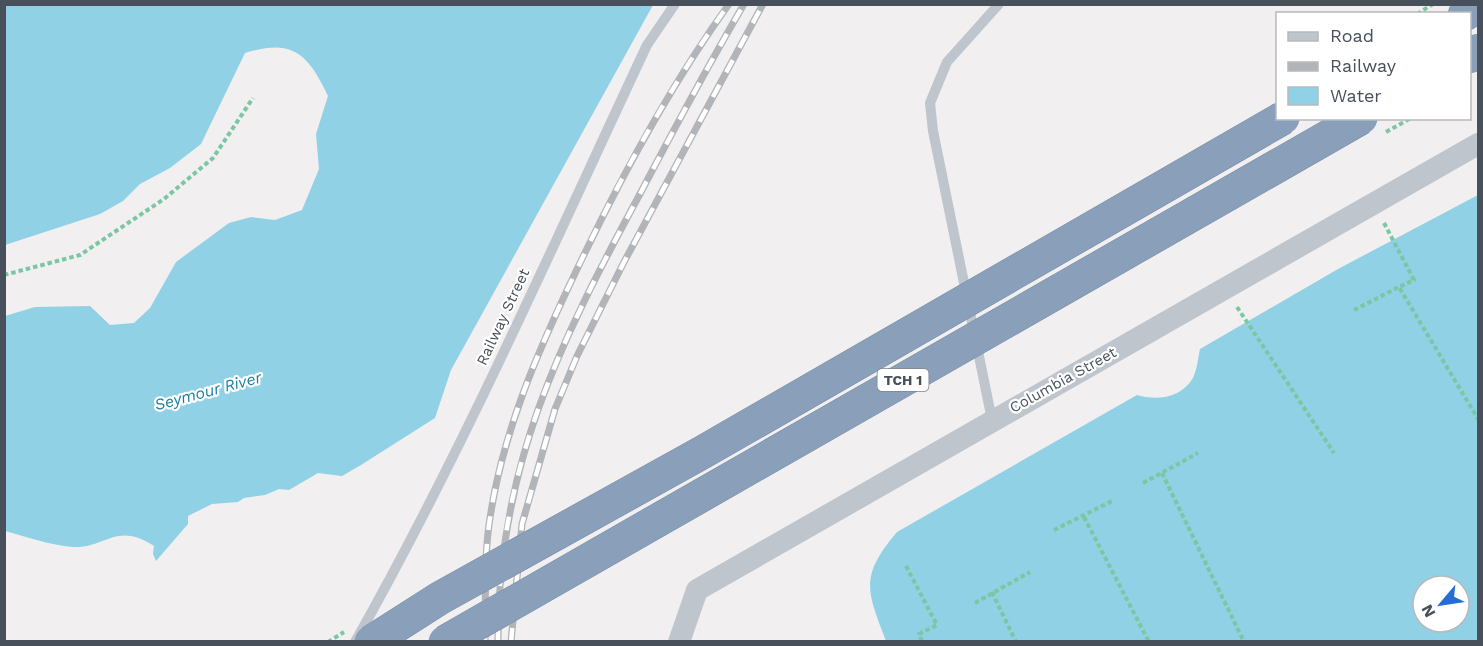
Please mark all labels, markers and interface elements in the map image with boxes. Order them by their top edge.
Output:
legend [1276,12,1471,120]
text: Road [1330,25,1374,46]
text: Railway [1330,55,1397,76]
text: Water [1330,85,1382,106]
street label: Railway Street [473,265,534,368]
street label: Columbia Street [1006,343,1120,417]
water label: Seymour River [152,367,264,414]
road number: TCH 1 [878,369,928,391]
north arrow [1411,574,1471,634]
text: N [1417,601,1440,621]

